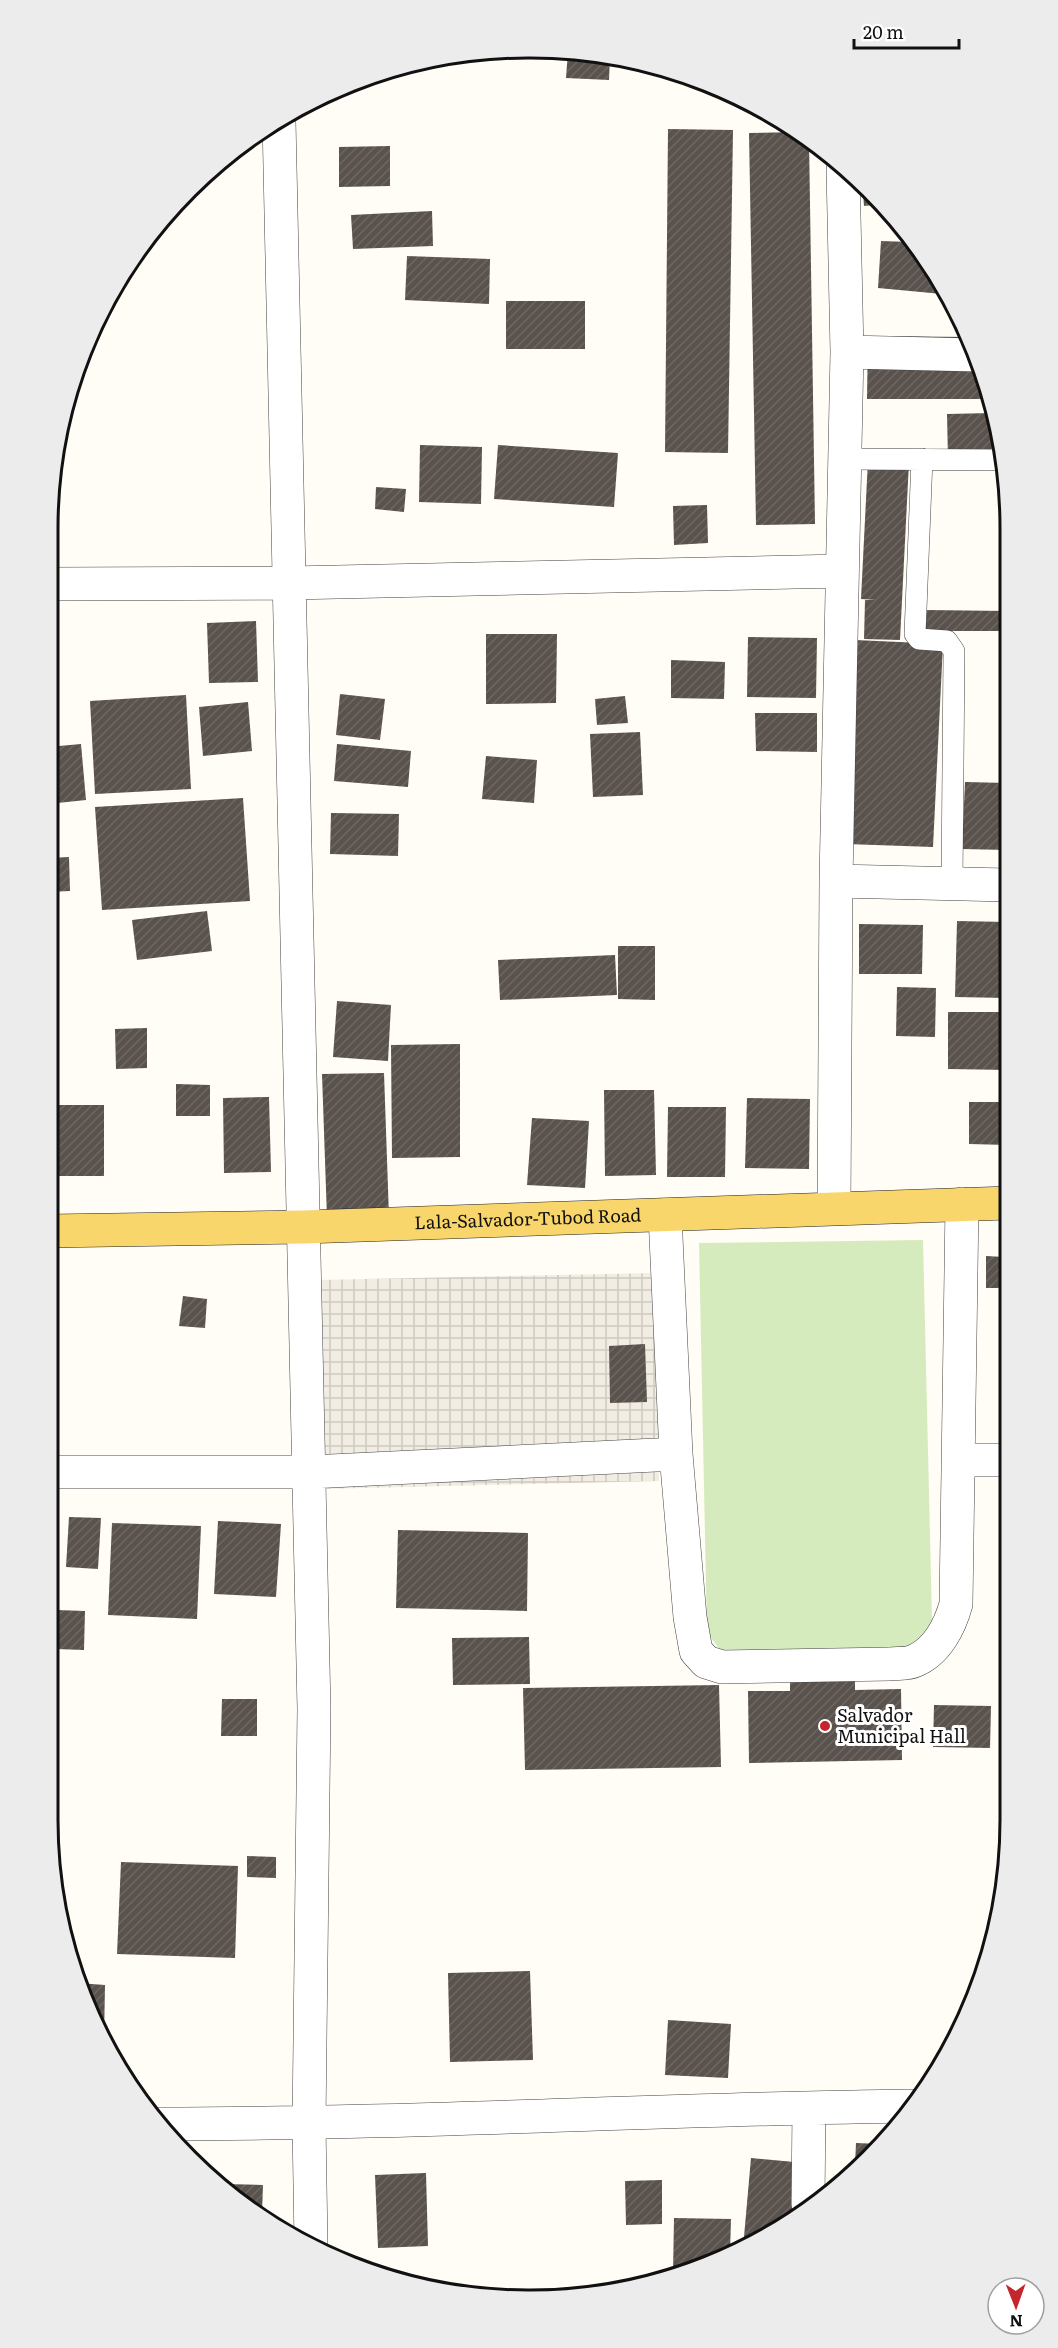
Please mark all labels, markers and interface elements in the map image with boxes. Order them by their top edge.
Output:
scale bar [854,12,959,50]
text: 20 m [863,18,904,45]
street label: Lala-Salvador-Tubod Road [414,1201,642,1235]
place label: Salvador Municipal Hall [837,1701,966,1749]
marker: Salvador Municipal Hall [818,1719,832,1733]
north arrow [986,2276,1046,2336]
text: N [1009,2310,1023,2334]

